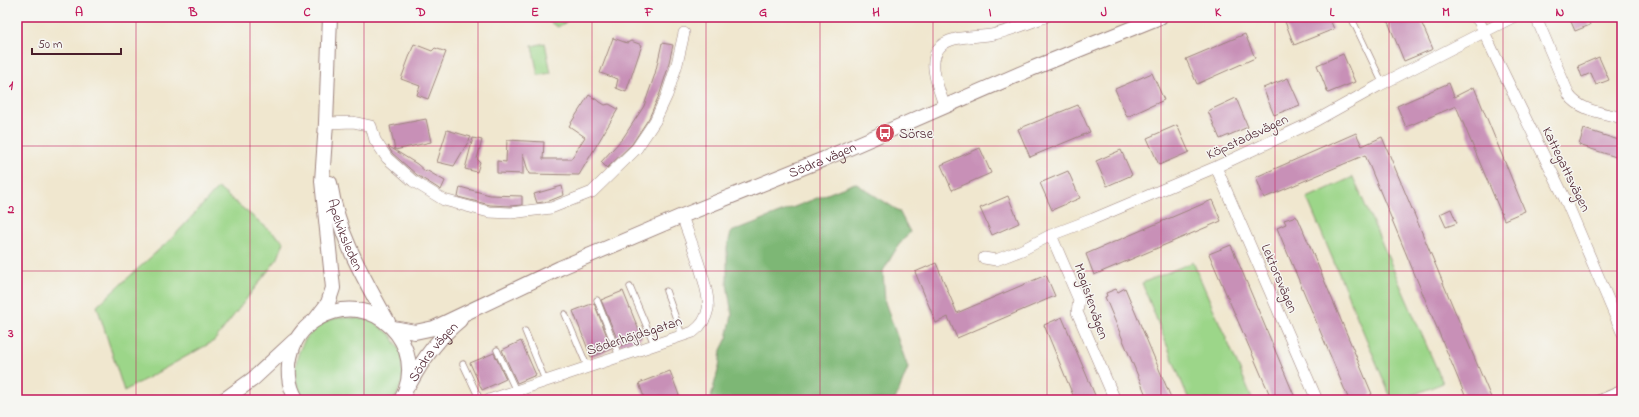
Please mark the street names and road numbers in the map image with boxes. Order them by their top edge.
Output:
street label: Köpstadsvägen [1203,109,1292,166]
street label: Kattegattsvägen [1535,124,1595,216]
street label: Södra vägen [786,137,860,184]
street label: Apelviksleden [321,197,368,275]
street label: Lektorsvägen [1254,241,1303,317]
street label: Magistervägen [1067,261,1113,343]
street label: Söderhöjdsgatan [584,311,685,363]
street label: Södra vägen [404,317,463,386]

